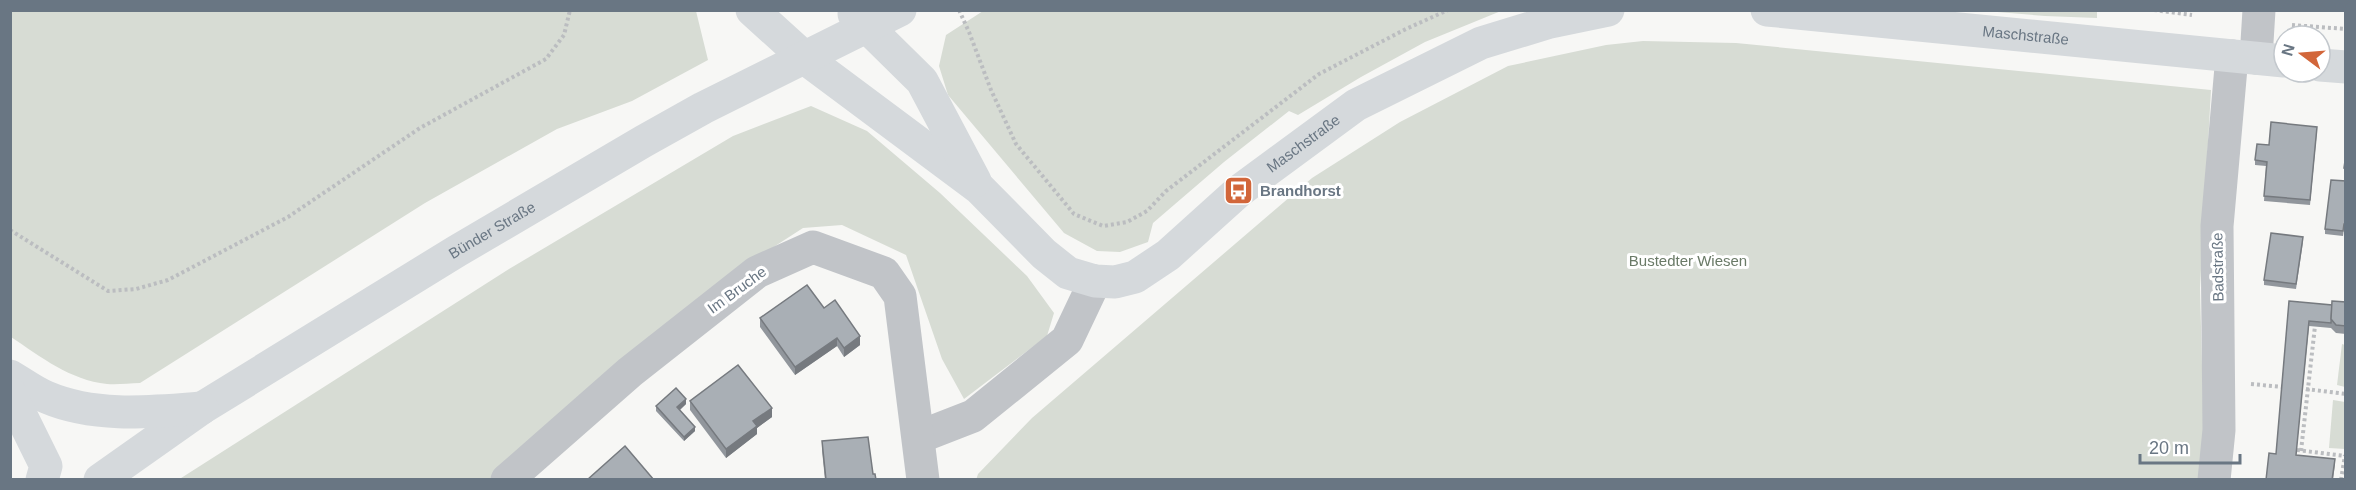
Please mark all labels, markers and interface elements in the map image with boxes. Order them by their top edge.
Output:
street label: Maschstraße [1982,22,2070,48]
north arrow [2272,24,2332,84]
text: N [2278,42,2298,58]
street label: Maschstraße [1263,111,1343,176]
bus stop icon: Brandhorst [1223,175,1255,207]
place label: Brandhorst [1260,182,1341,199]
street label: Bünder Straße [445,198,538,262]
street label: Badstraße [2208,232,2227,302]
park label: Bustedter Wiesen [1629,252,1747,269]
street label: Im Bruche [704,263,769,317]
scale bar [2140,427,2240,465]
text: 20 m [2149,438,2189,458]

